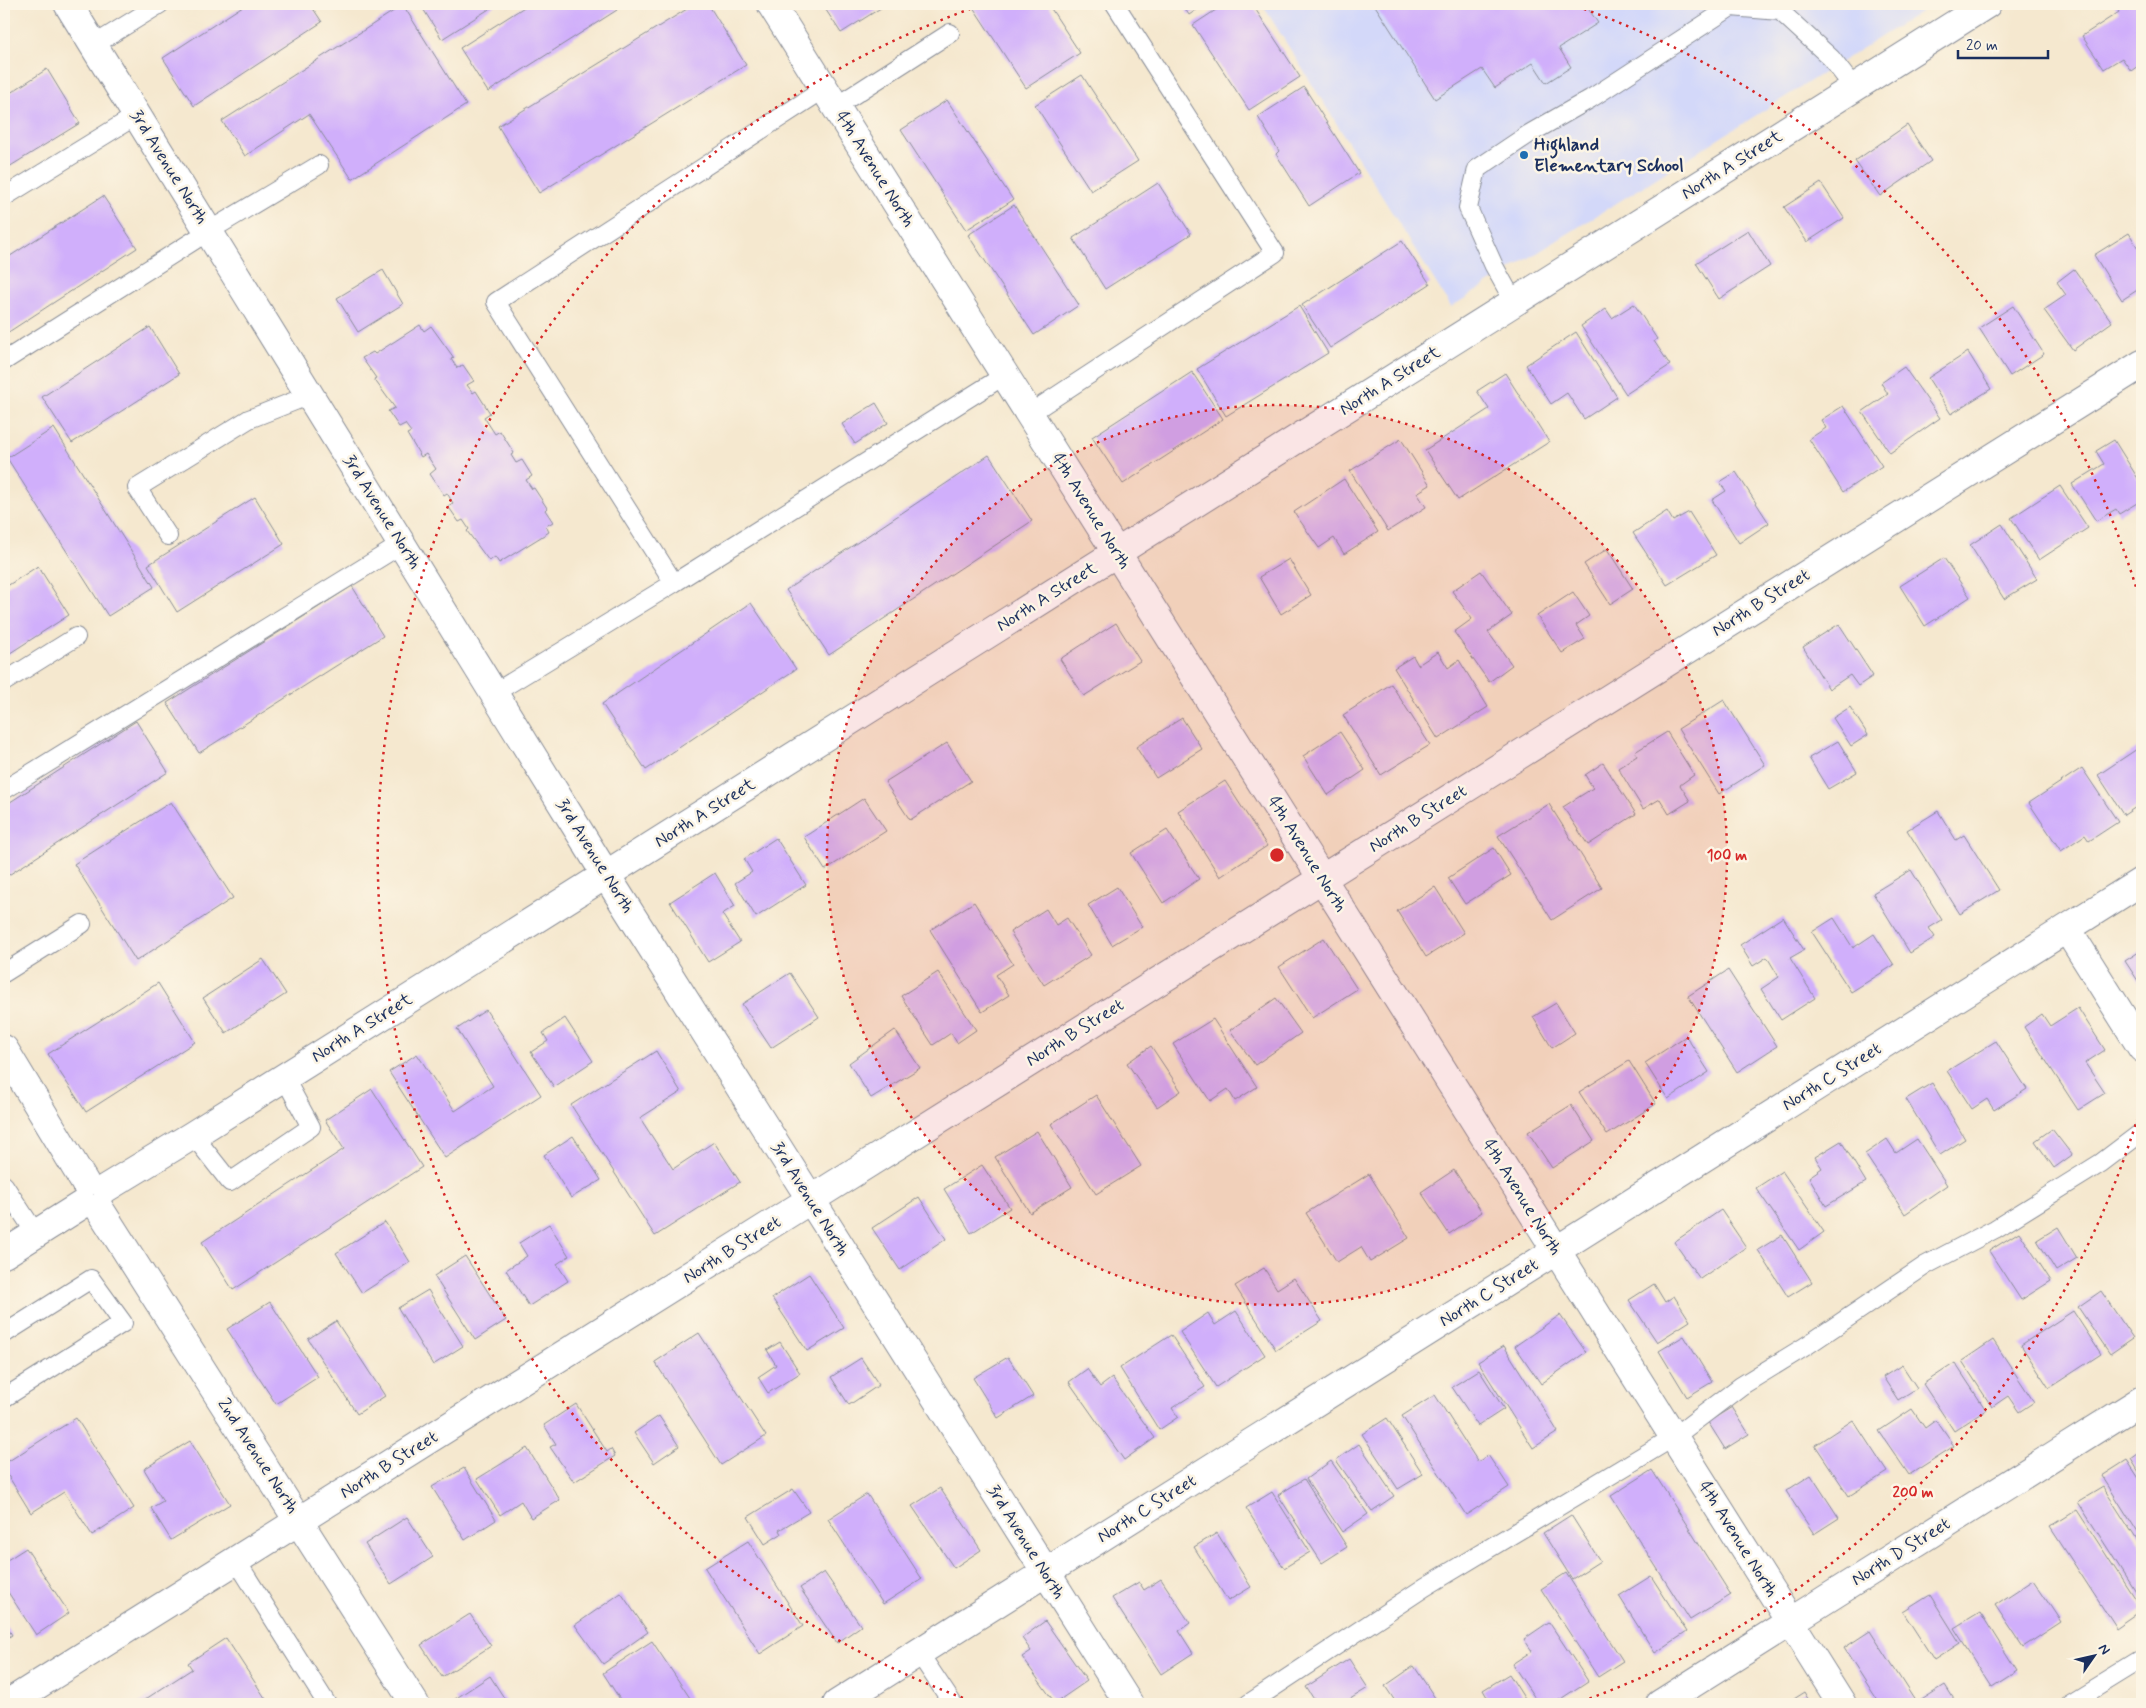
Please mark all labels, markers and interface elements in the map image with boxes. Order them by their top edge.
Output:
scale bar [1958,28,2048,60]
text: 20 m [1966,36,1998,56]
street label: 3rd Avenue North [124,105,214,229]
street label: 4th Avenue North [830,106,920,232]
street label: North A Street [1677,124,1787,206]
place label: Highland Elementary School [1534,133,1684,178]
marker: Highland Elementary School [1518,149,1530,161]
street label: North A Street [1335,340,1445,422]
street label: 4th Avenue North [1046,448,1136,574]
street label: 3rd Avenue North [337,450,427,574]
street label: North A Street [992,556,1102,638]
street label: North B Street [1707,563,1815,643]
street label: North A Street [650,772,760,854]
street label: North B Street [1364,779,1472,859]
street label: 4th Avenue North [1262,791,1352,917]
street label: 3rd Avenue North [550,794,640,918]
centre of rings [1268,846,1286,864]
text: 100 m [1707,846,1747,866]
street label: North A Street [307,987,417,1069]
street label: North B Street [1021,993,1129,1073]
street label: North C Street [1778,1037,1886,1117]
street label: 4th Avenue North [1477,1134,1567,1260]
street label: 3rd Avenue North [765,1137,855,1261]
street label: North B Street [678,1210,786,1290]
street label: North C Street [1435,1253,1543,1333]
street label: 2nd Avenue North [212,1394,304,1518]
street label: North B Street [335,1425,443,1505]
street label: North C Street [1093,1469,1201,1549]
street label: 4th Avenue North [1693,1476,1783,1602]
street label: 3rd Avenue North [981,1480,1071,1604]
text: 200 m [1893,1483,1934,1503]
street label: North D Street [1847,1512,1955,1592]
north arrow [2068,1630,2118,1680]
text: N [2094,1640,2114,1658]

